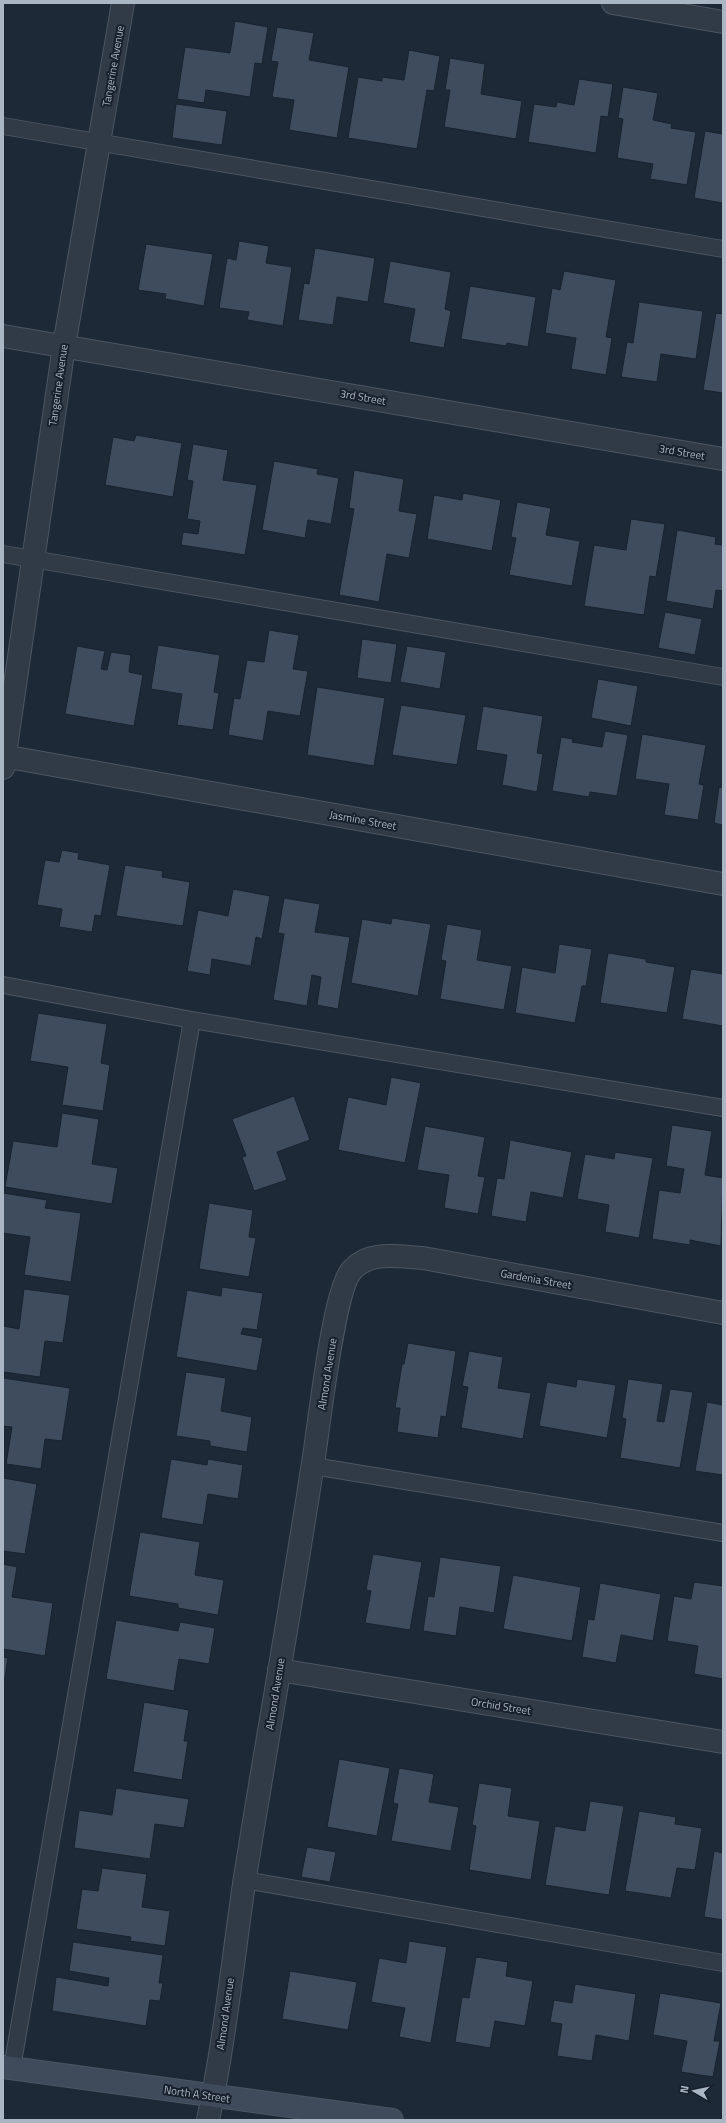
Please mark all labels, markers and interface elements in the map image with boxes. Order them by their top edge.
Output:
street label: Tangerine Avenue [98,24,128,108]
street label: Tangerine Avenue [44,343,72,427]
street label: 3rd Street [339,385,387,409]
street label: 3rd Street [658,440,706,464]
street label: Jasmine Street [328,806,398,834]
street label: Gardenia Street [499,1265,573,1293]
street label: Almond Avenue [313,1336,341,1411]
street label: Almond Avenue [261,1656,289,1731]
street label: Orchid Street [470,1693,532,1719]
street label: Almond Avenue [212,1976,238,2051]
north arrow [674,2071,714,2111]
street label: North A Street [163,2081,231,2107]
text: N [676,2084,693,2094]

